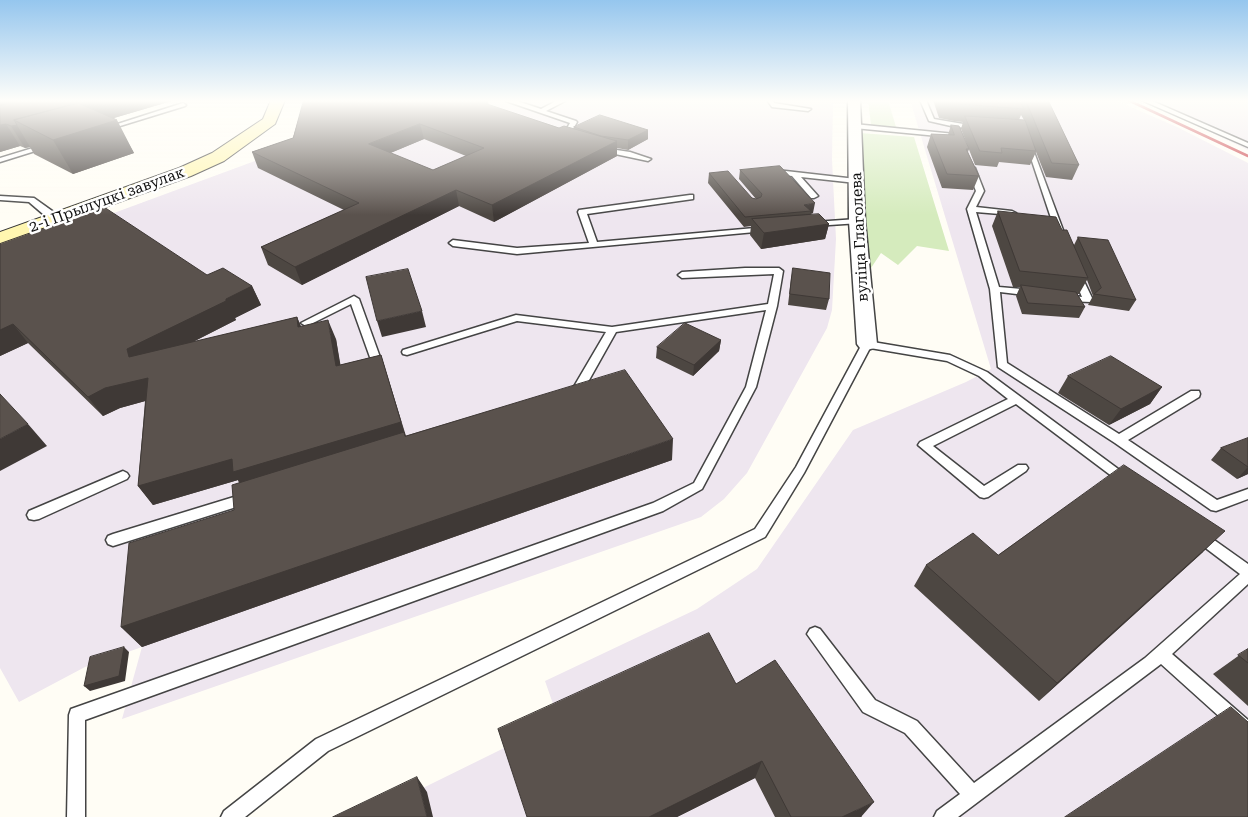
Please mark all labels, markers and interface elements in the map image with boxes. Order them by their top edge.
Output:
street label: 2-і Прылуцкі завулак [27,163,187,237]
street label: вуліца Глаголева [848,172,872,302]

